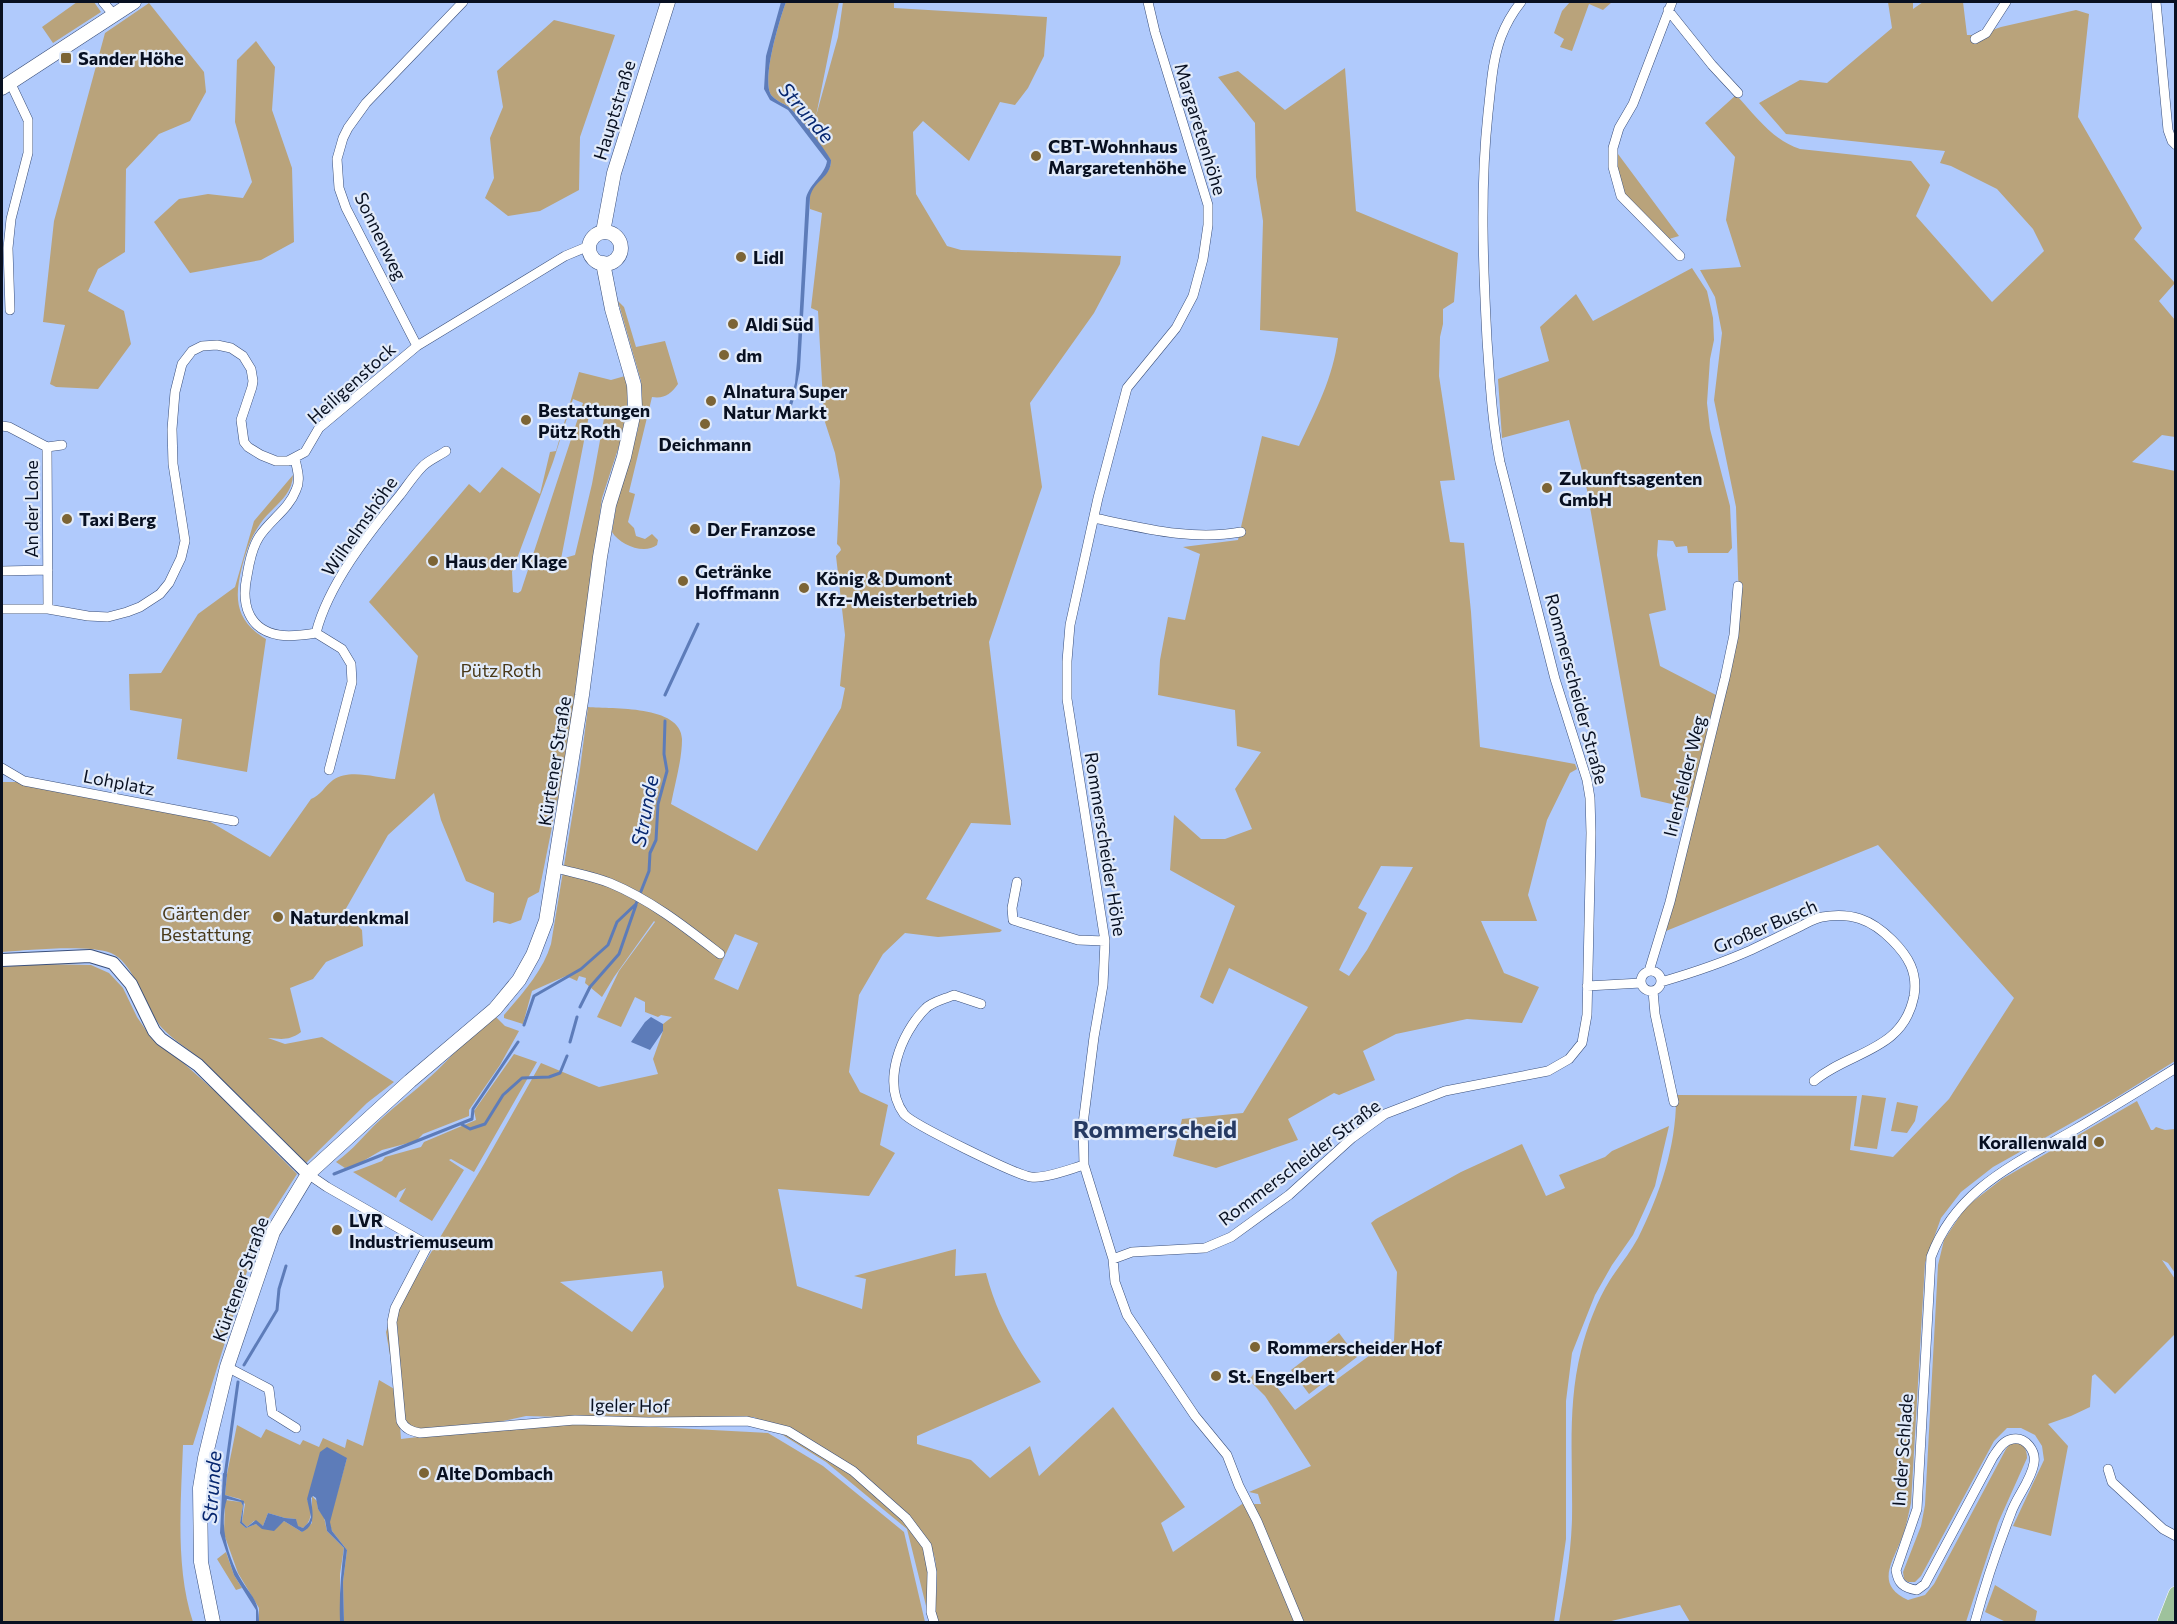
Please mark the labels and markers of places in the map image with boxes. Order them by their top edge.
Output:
place label: Sander Höhe [78,47,184,69]
marker: Sander Höhe [59,51,73,65]
place label: CBT-Wohnhaus Margaretenhöhe [1048,135,1186,178]
marker: CBT-Wohnhaus Margaretenhöhe [1029,149,1043,163]
place label: Lidl [753,246,784,268]
marker: Lidl [734,250,748,264]
place label: Aldi Süd [745,313,813,335]
marker: Aldi Süd [726,317,740,331]
place label: dm [736,344,762,366]
marker: dm [717,348,731,362]
place label: Alnatura Super Natur Markt [723,380,848,423]
marker: Alnatura Super Natur Markt [704,394,718,408]
place label: Bestattungen Pütz Roth [538,399,650,442]
marker: Bestattungen Pütz Roth [519,413,533,427]
marker: Deichmann [698,417,712,431]
place label: Deichmann [659,433,751,455]
place label: Zukunftsagenten GmbH [1559,467,1703,510]
marker: Zukunftsagenten GmbH [1540,481,1554,495]
place label: Taxi Berg [79,508,156,530]
marker: Taxi Berg [60,512,74,526]
place label: Der Franzose [707,518,816,540]
marker: Der Franzose [688,522,702,536]
place label: Haus der Klage [445,550,567,572]
marker: Haus der Klage [426,554,440,568]
place label: Getränke Hoffmann [695,560,779,603]
place label: König & Dumont Kfz-Meisterbetrieb [816,567,978,610]
marker: Getränke Hoffmann [676,574,690,588]
marker: König & Dumont Kfz-Meisterbetrieb [797,581,811,595]
place label: Naturdenkmal [290,906,409,928]
marker: Naturdenkmal [271,910,285,924]
place label: Korallenwald [1979,1131,2087,1153]
marker: Korallenwald [2092,1135,2106,1149]
place label: LVR Industriemuseum [349,1209,493,1252]
marker: LVR Industriemuseum [330,1223,344,1237]
place label: Rommerscheider Hof [1267,1336,1443,1358]
marker: Rommerscheider Hof [1248,1340,1262,1354]
place label: St. Engelbert [1228,1365,1335,1387]
marker: St. Engelbert [1209,1369,1223,1383]
place label: Alte Dombach [436,1462,553,1484]
marker: Alte Dombach [417,1466,431,1480]

